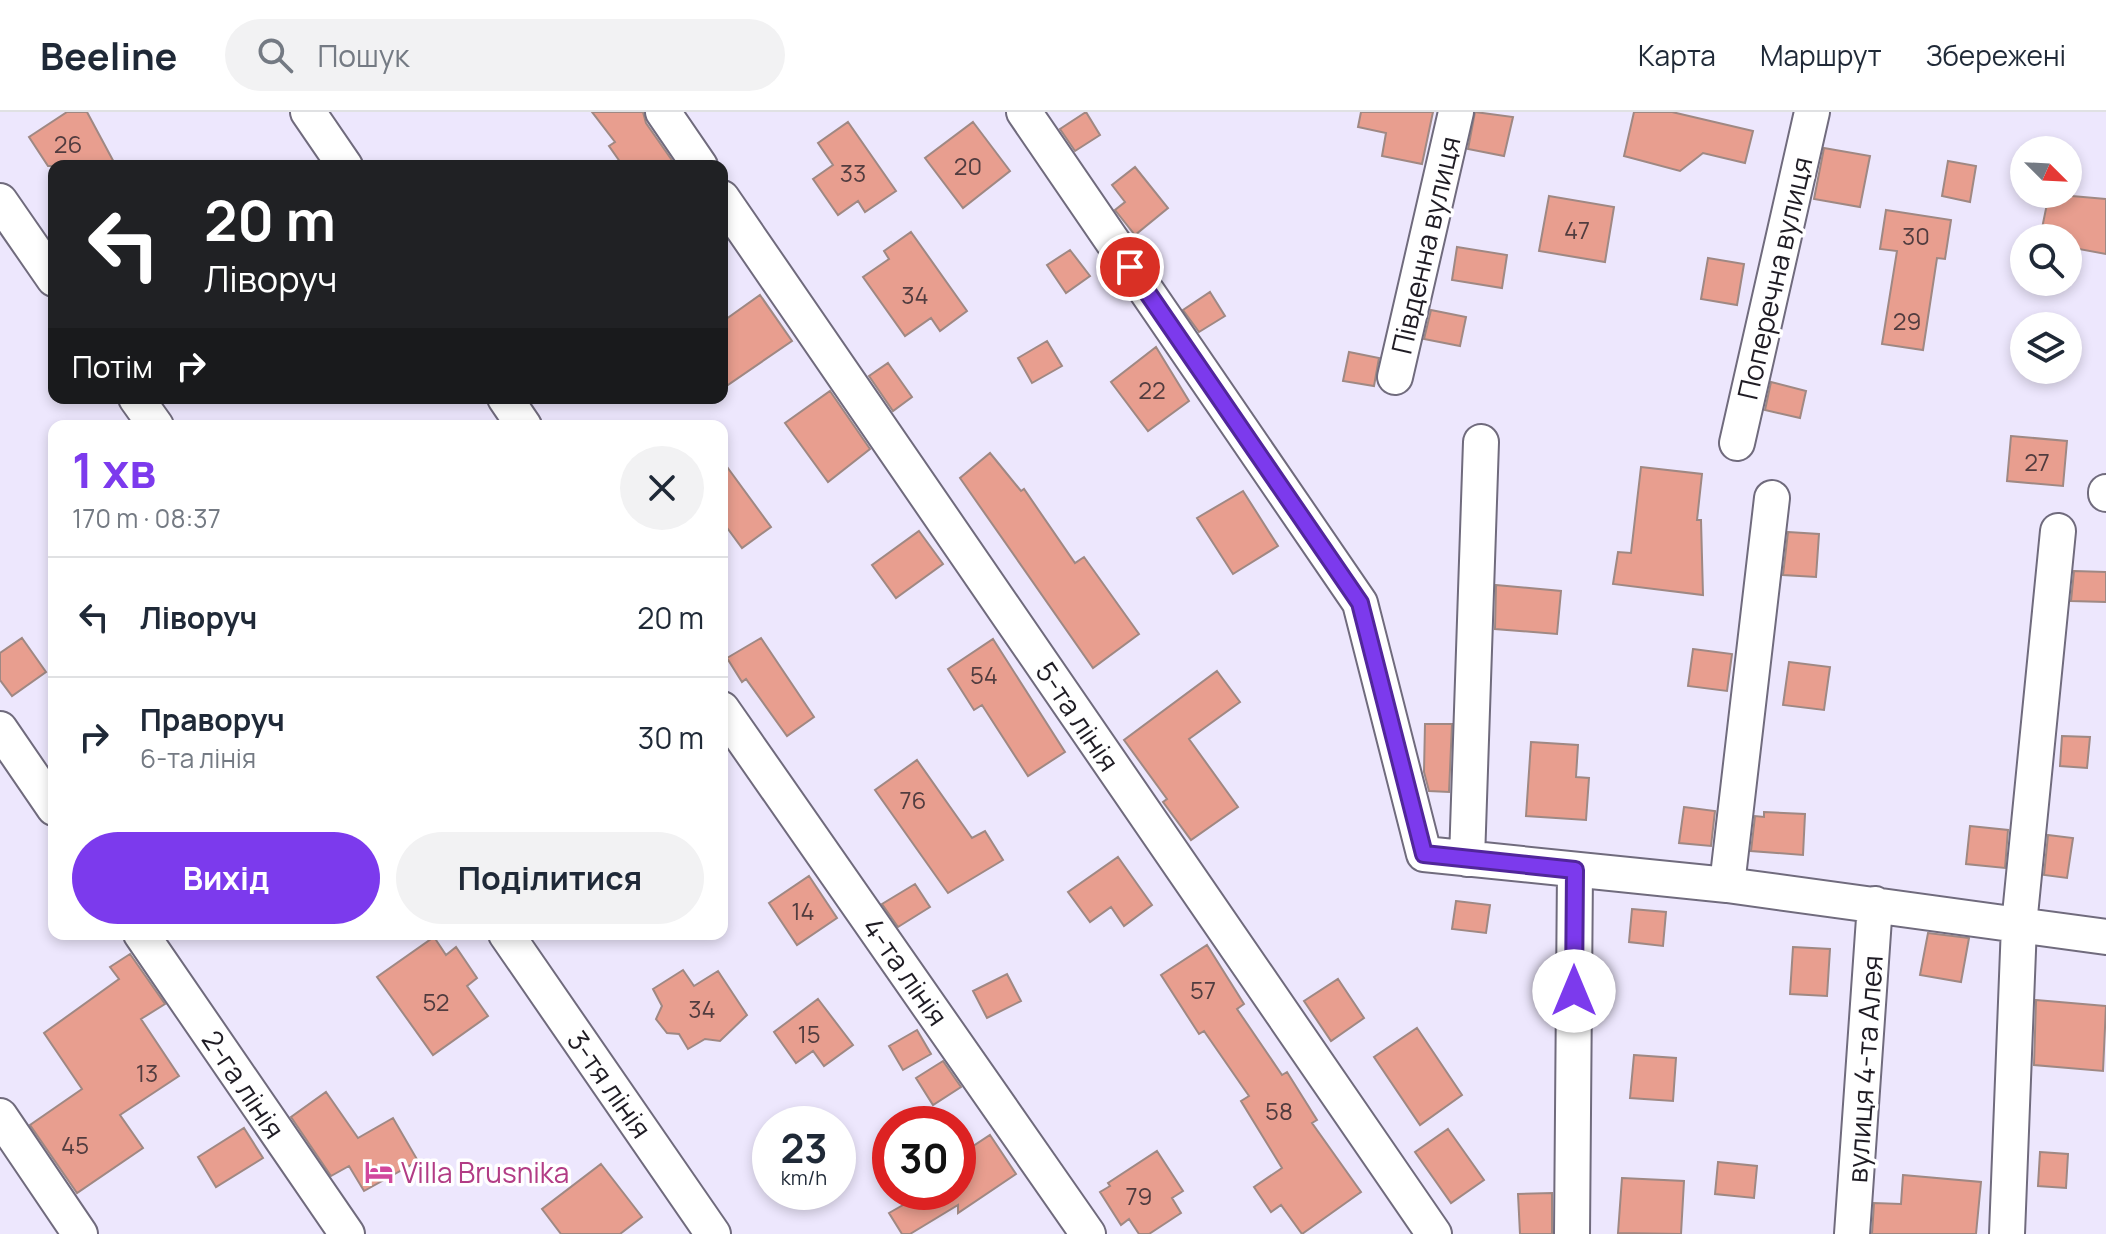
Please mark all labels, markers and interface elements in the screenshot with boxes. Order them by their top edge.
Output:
search box [225,19,785,91]
text: Beeline [40,29,177,81]
icon: search [253,33,297,77]
text: Пошук [317,35,409,76]
text: Карта [1638,36,1716,74]
text: Маршрут [1760,36,1882,74]
text: Збережені [1926,36,2066,74]
house number: 26 [54,127,82,160]
street label: Південна вулиця [1381,132,1469,358]
north arrow [2010,136,2082,208]
map controls [2010,136,2082,384]
house number: 20 [954,149,982,182]
street label: Поперечна вулиця [1728,153,1820,403]
house number: 33 [840,156,866,189]
text: 20 m [204,181,336,258]
icon: left [72,192,176,296]
house number: 47 [1564,213,1590,246]
house number: 30 [1902,219,1930,252]
button: search [2010,224,2082,296]
pin [1096,233,1164,301]
icon: arrive [1108,245,1152,289]
text: Ліворуч [204,254,337,303]
house number: 34 [901,278,929,311]
house number: 29 [1893,304,1921,337]
button: layers [2010,312,2082,384]
icon: right [169,344,213,388]
text: Потім [72,346,153,387]
house number: 22 [1138,373,1166,406]
text: 1 хв [72,437,156,502]
house number: 27 [2024,445,2050,478]
button: close [620,446,704,530]
text: 170 m · 08:37 [72,500,221,536]
icon: left [72,595,116,639]
text: Ліворуч [140,597,257,638]
text: 20 m [637,597,704,638]
street label: 5-та лінія [1028,654,1128,778]
house number: 54 [970,658,998,691]
text: Праворуч [140,699,285,740]
icon: right [72,715,116,759]
text: 30 m [638,717,704,758]
text: 6-та лінія [140,740,256,776]
house number: 76 [900,783,926,816]
button: Вихід [72,832,380,924]
button: Поділитися [396,832,704,924]
house number: 14 [791,894,815,927]
street label: 4-та лінія [855,909,957,1033]
position arrow [1532,949,1616,1033]
street label: вулиця 4-та Алея [1837,954,1891,1184]
house number: 57 [1190,973,1216,1006]
house number: 52 [423,985,449,1018]
house number: 34 [688,992,716,1025]
house number: 15 [797,1017,821,1050]
street label: 2-га лінія [194,1023,294,1145]
street label: 3-тя лінія [559,1023,661,1145]
house number: 13 [136,1056,158,1089]
house number: 58 [1265,1094,1293,1127]
speed limit sign: 30 [872,1106,976,1210]
text: 23 [780,1120,828,1175]
house number: 45 [61,1128,89,1161]
place label: Villa Brusnika [401,1153,569,1191]
hotel icon: Villa Brusnika [364,1157,394,1187]
text: km/h [781,1164,827,1191]
house number: 79 [1126,1179,1152,1212]

